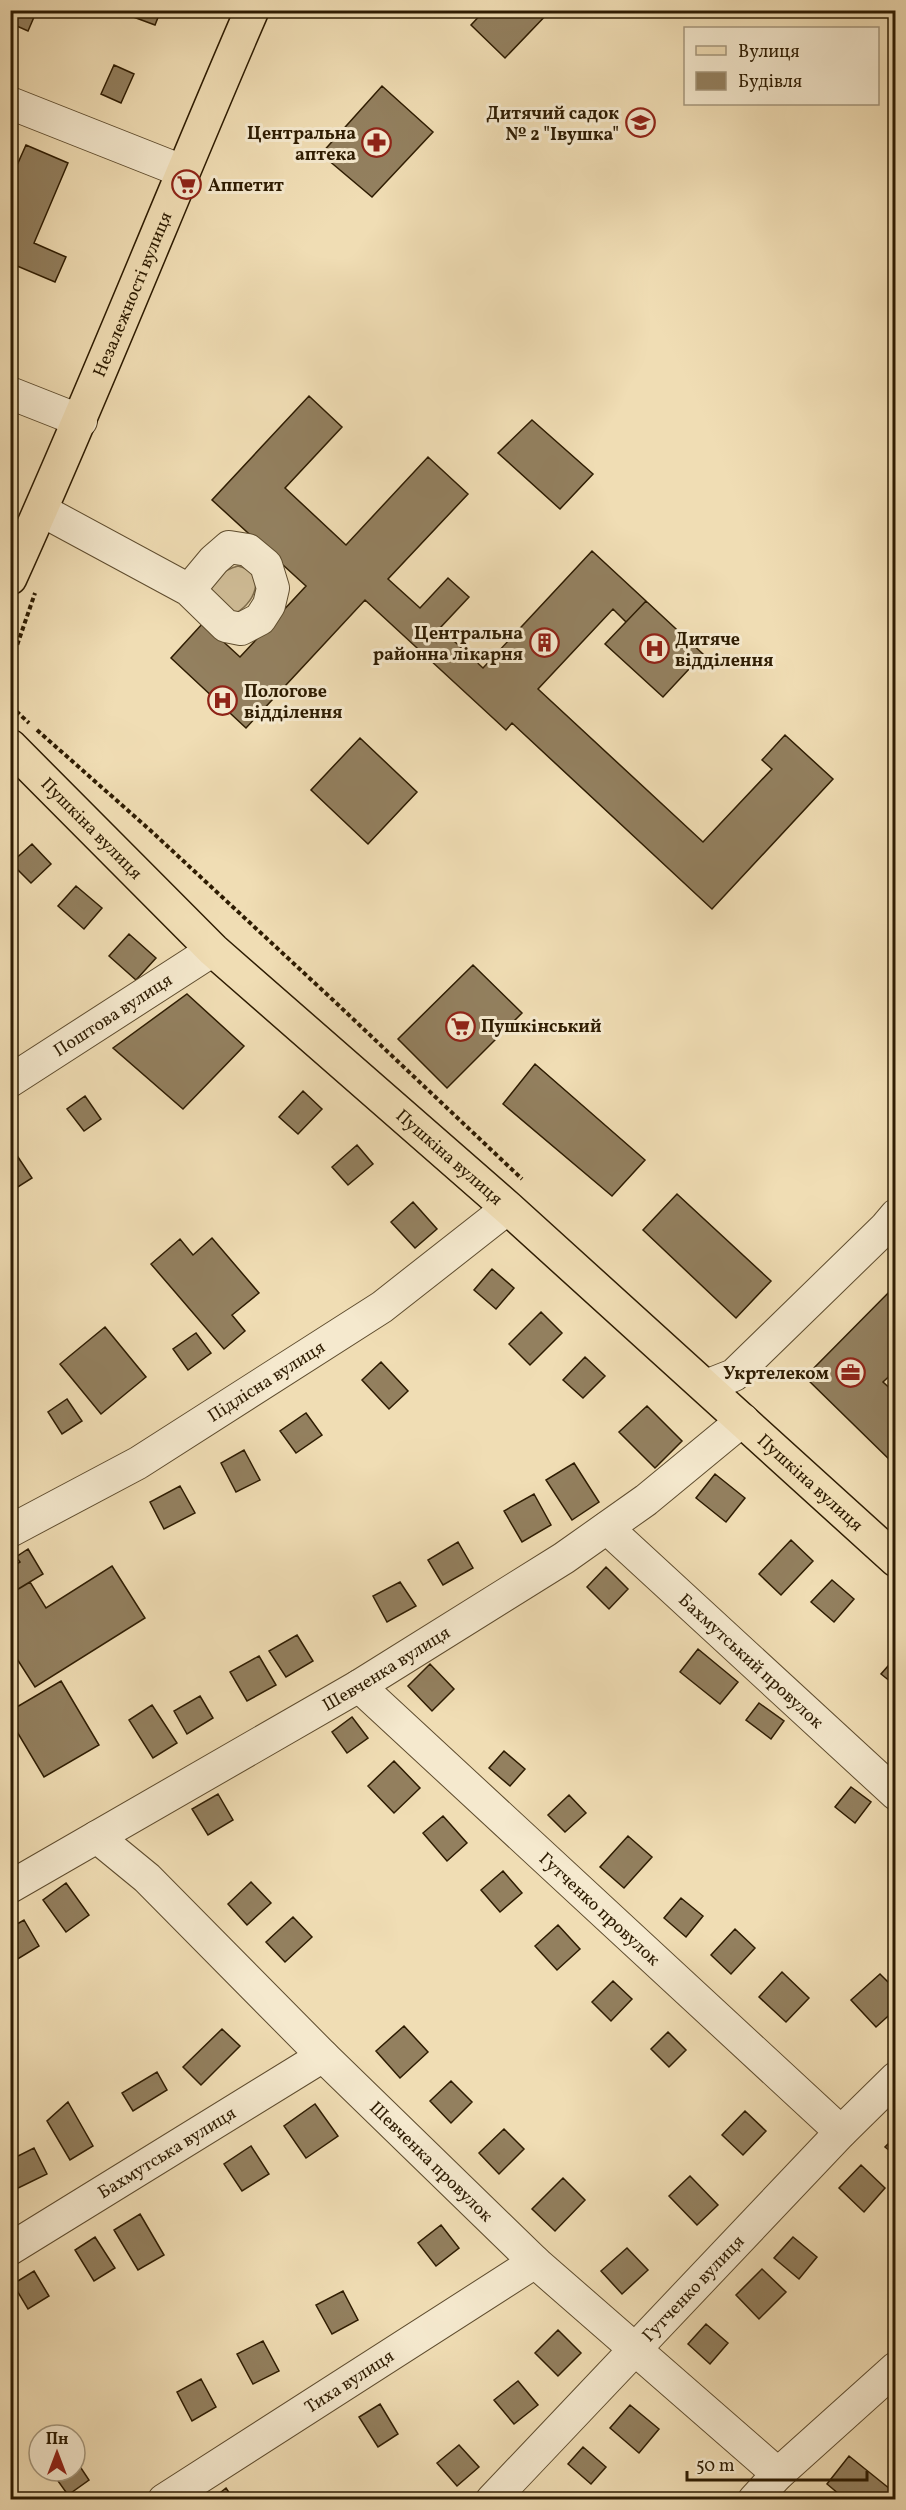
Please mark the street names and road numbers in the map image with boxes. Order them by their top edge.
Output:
street label: Незалежності вулиця [88,208,179,381]
street label: Пушкіна вулиця [34,773,147,886]
street label: Поштова вулиця [49,968,178,1064]
street label: Пушкіна вулиця [389,1104,508,1212]
street label: Підлісна вулиця [203,1336,330,1429]
street label: Пушкіна вулиця [751,1429,868,1538]
street label: Бахмутський провулок [672,1589,829,1735]
street label: Шевченка вулиця [318,1621,456,1718]
street label: Гутченко провулок [533,1847,665,1973]
street label: Шевченка провулок [363,2096,498,2229]
street label: Бахмутська вулиця [94,2102,241,2206]
street label: Гутченко вулиця [637,2230,751,2348]
street label: Тиха вулиця [300,2344,400,2420]

